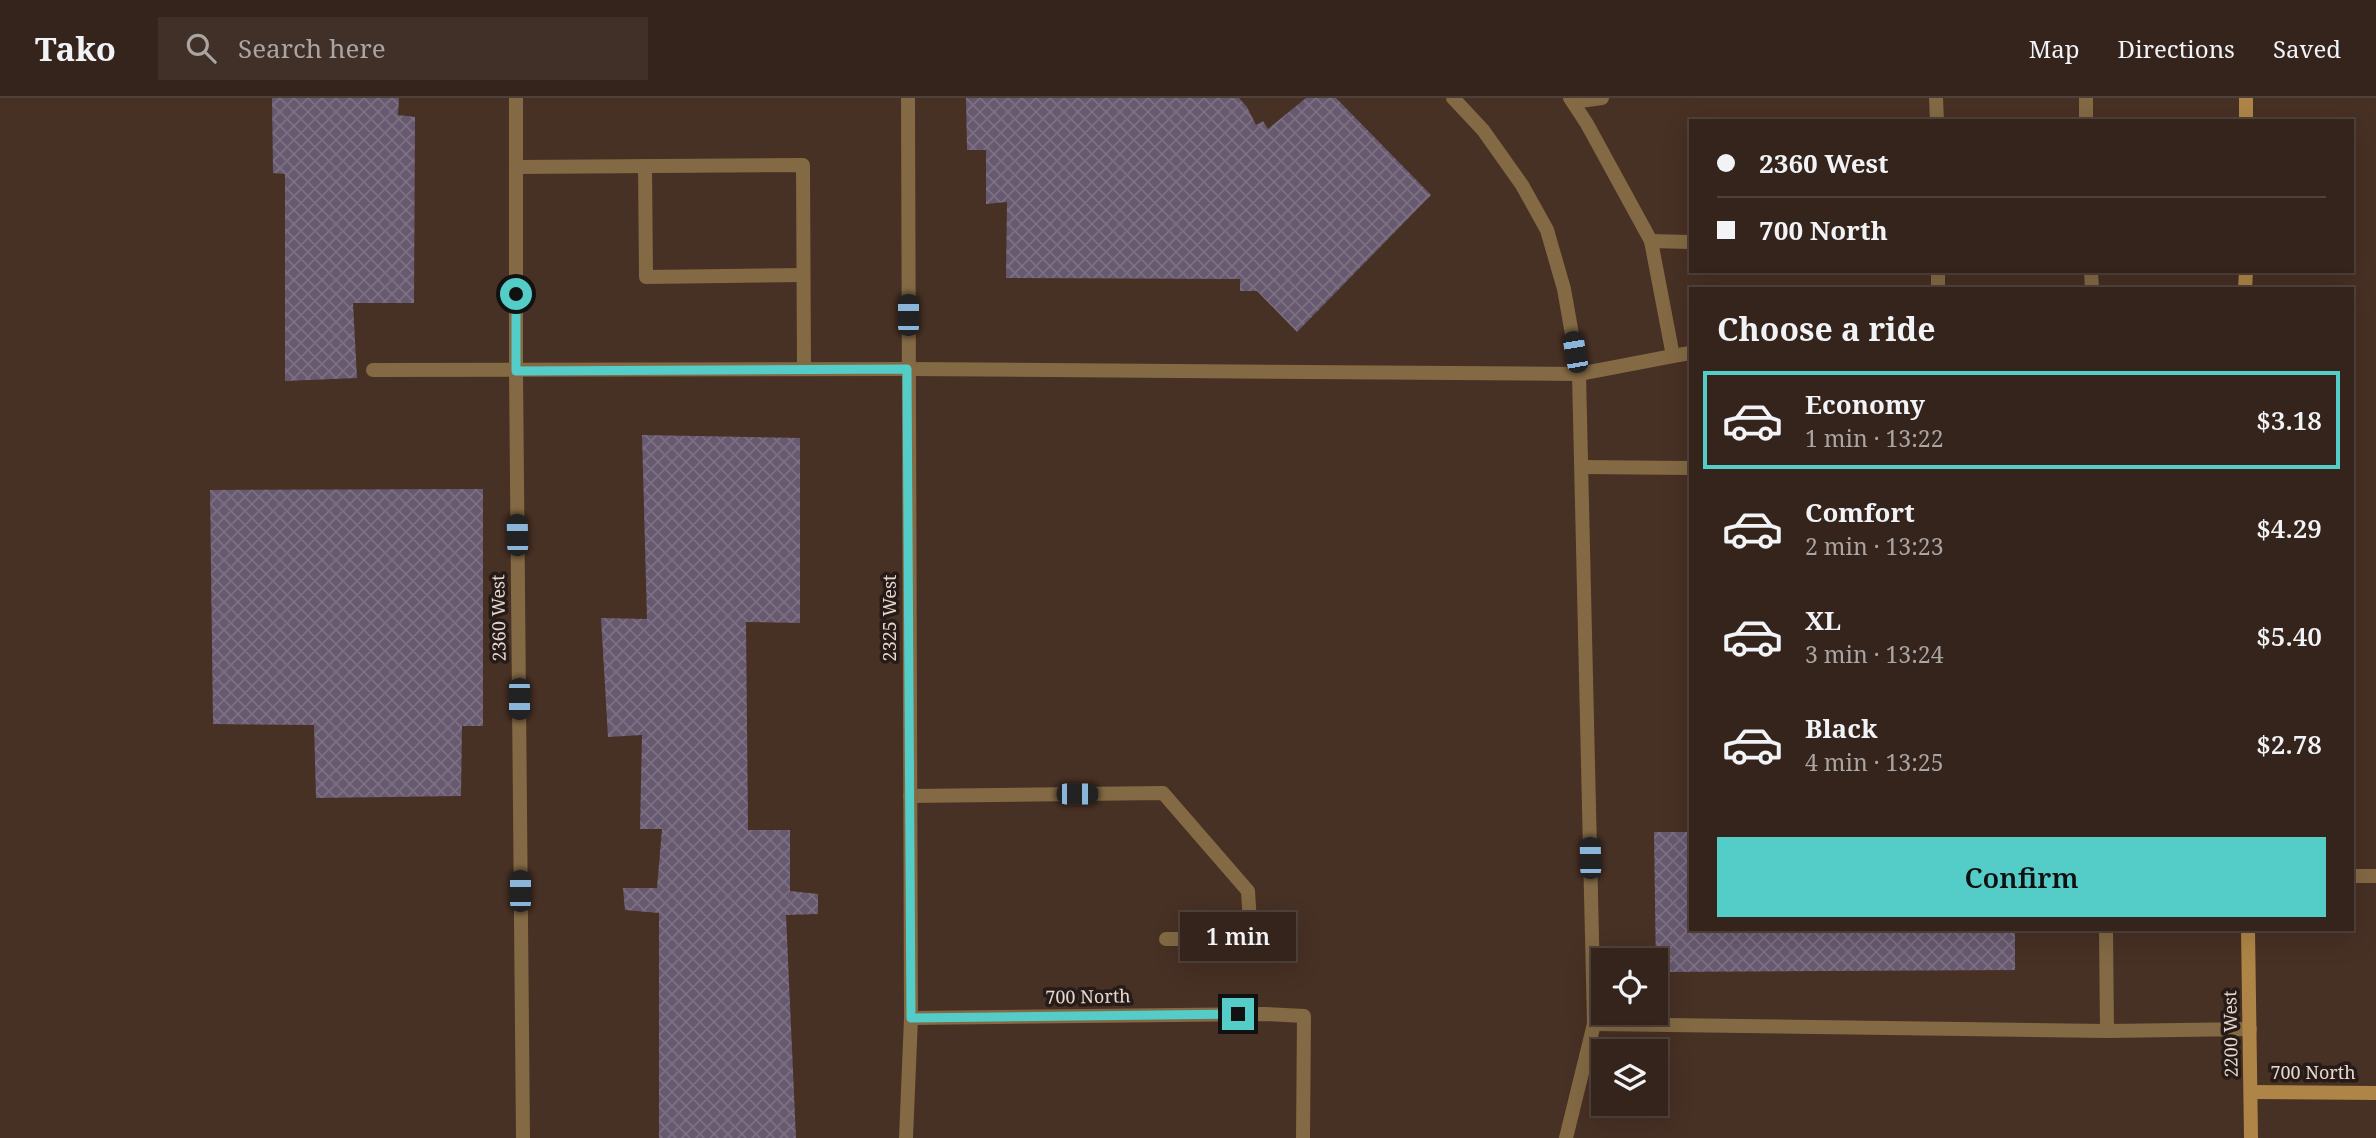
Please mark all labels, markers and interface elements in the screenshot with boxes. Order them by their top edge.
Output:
search box [158,17,648,80]
text: Tako [35,26,116,71]
icon: search [182,29,220,67]
text: Search here [238,30,386,66]
text: Map [2029,32,2080,65]
text: Directions [2118,32,2235,65]
text: Saved [2273,32,2341,65]
text: 2360 West [1759,145,1889,181]
text: 700 North [1759,212,1888,248]
route start [500,278,532,310]
car [898,294,919,336]
text: Choose a ride [1717,307,1936,350]
car [1562,329,1589,375]
text: Economy [1805,386,1925,422]
icon: car [1721,389,1784,452]
text: $3.18 [2256,402,2322,438]
text: 1 min · 13:22 [1805,422,1943,454]
text: Comfort [1805,494,1915,530]
icon: car [1721,497,1784,560]
text: $4.29 [2256,510,2322,546]
car [507,514,528,556]
text: 2 min · 13:23 [1805,530,1943,562]
street label: 2360 West [485,574,511,662]
street label: 2325 West [877,575,901,661]
text: XL [1805,602,1841,638]
icon: car [1721,605,1784,668]
text: $5.40 [2256,618,2322,654]
text: 3 min · 13:24 [1805,638,1943,670]
car [509,678,530,720]
text: Black [1805,710,1878,746]
icon: car [1721,713,1784,776]
text: $2.78 [2256,726,2322,762]
text: 4 min · 13:25 [1805,746,1943,778]
car [1057,784,1099,805]
car [1580,837,1601,879]
button: Confirm [1717,837,2326,917]
car [510,870,531,912]
callout: 1 min [1180,912,1296,962]
text: 1 min [1206,920,1270,952]
map controls [1591,948,1668,1116]
button: locate [1591,948,1668,1025]
street label: 700 North [1045,983,1131,1009]
street label: 2200 West [2217,990,2243,1078]
route end [1222,998,1254,1030]
button: layers [1591,1039,1668,1116]
street label: 700 North [2270,1060,2356,1084]

